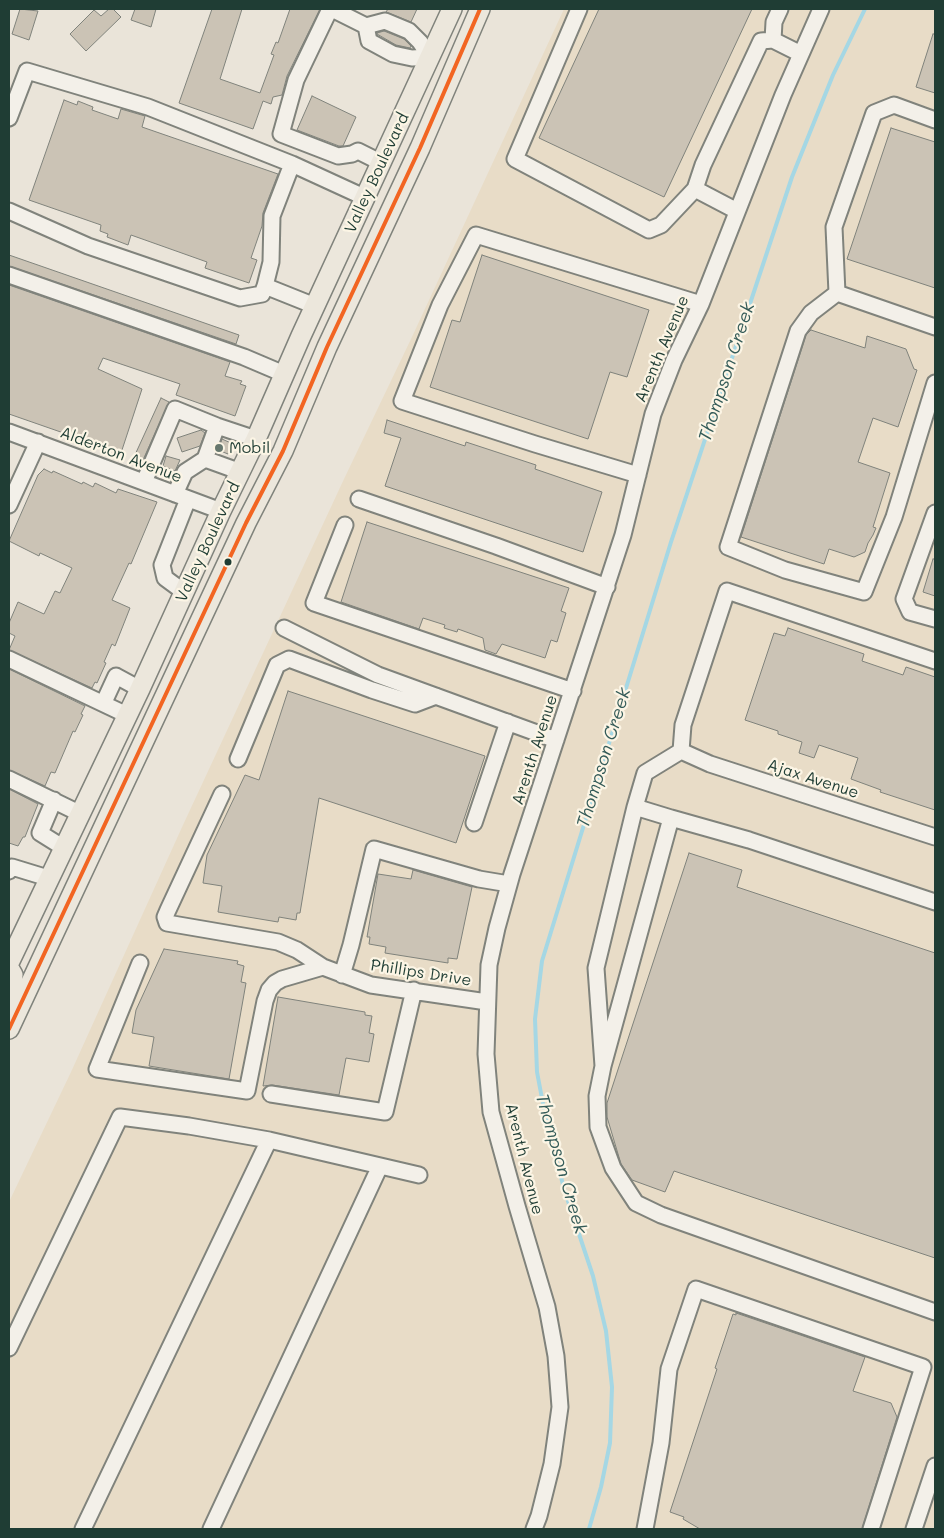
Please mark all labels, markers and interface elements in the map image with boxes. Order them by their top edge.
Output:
street label: Valley Boulevard [341,110,413,236]
street label: Arenth Avenue [631,293,693,405]
water label: Thompson Creek [694,300,760,444]
street label: Alderton Avenue [57,423,185,487]
place label: Mobil [229,438,270,458]
marker: Mobil [213,442,225,454]
street label: Valley Boulevard [172,479,244,605]
unlabelled marker [223,557,233,567]
water label: Thompson Creek [572,685,636,831]
street label: Arenth Avenue [508,693,562,807]
street label: Ajax Avenue [765,755,861,803]
street label: Phillips Drive [369,956,473,990]
water label: Thompson Creek [531,1091,591,1237]
street label: Arenth Avenue [501,1101,547,1217]

